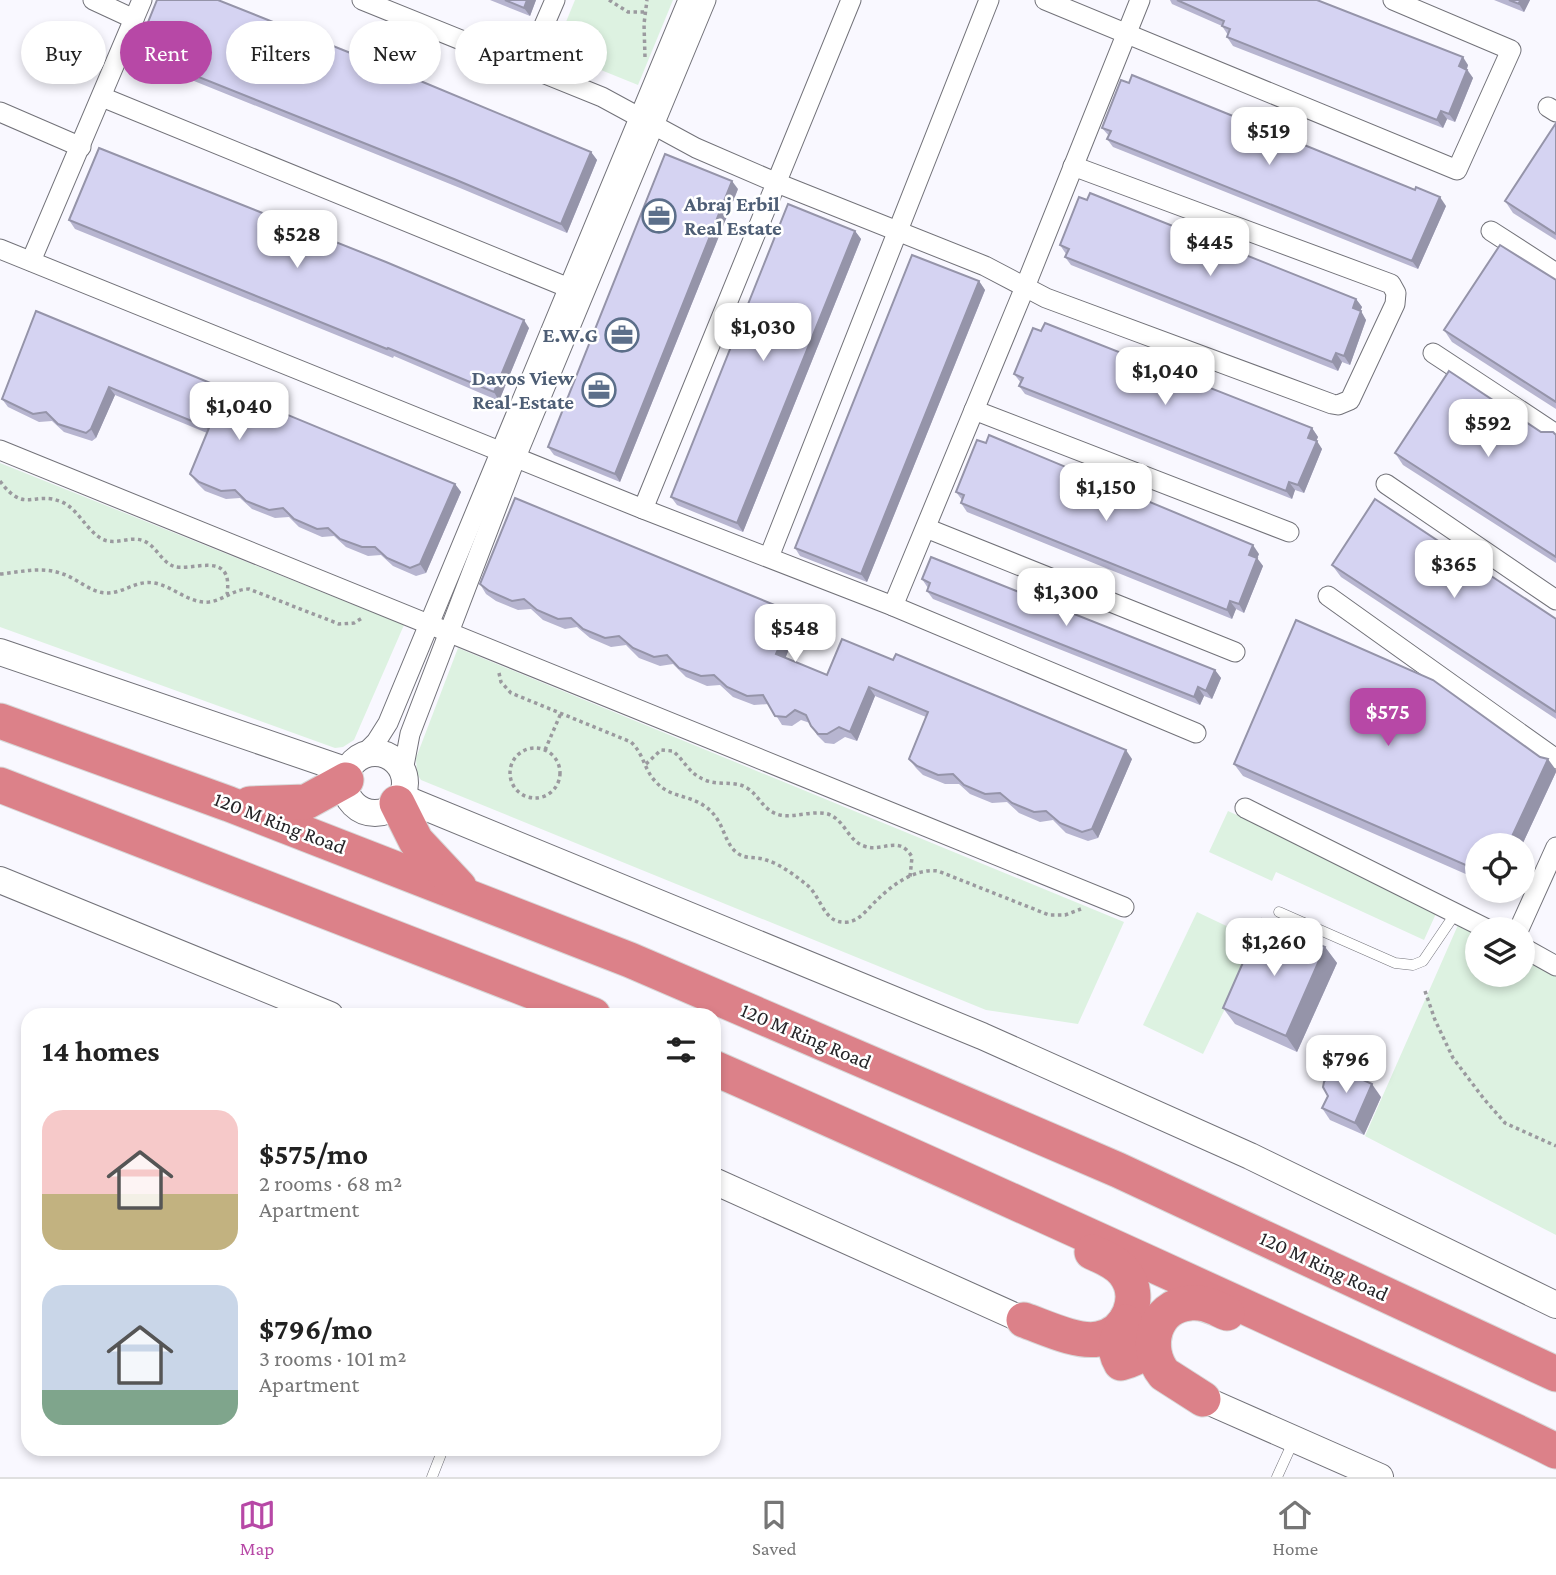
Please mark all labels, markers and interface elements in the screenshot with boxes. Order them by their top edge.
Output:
chip: Buy [21,21,106,84]
chip: Rent [120,21,212,84]
chip: Filters [226,21,335,84]
chip: New [349,21,441,84]
chip: Apartment [455,21,607,84]
pin: $519 [1228,108,1310,167]
text: $519 [1247,117,1291,143]
place label: Abraj Erbil Real Estate [683,192,782,240]
office icon: Abraj Erbil Real Estate [640,197,678,235]
pin: $528 [256,210,338,270]
pin: $445 [1169,218,1251,278]
text: $528 [273,220,321,246]
text: $445 [1186,228,1234,254]
pin: $1,030 [706,304,820,363]
text: $1,030 [730,313,796,339]
office icon: E.W.G [603,316,641,354]
place label: E.W.G [543,323,598,347]
pin: $1,040 [1108,348,1222,407]
text: $1,040 [1132,357,1198,383]
place label: Davos View Real-Estate [471,366,574,414]
office icon: Davos View Real-Estate [580,371,618,409]
pin: $1,040 [182,382,296,442]
text: $1,040 [206,392,272,418]
pin: $592 [1447,400,1529,459]
text: $592 [1465,409,1511,435]
pin: $1,150 [1049,463,1163,523]
text: $1,150 [1076,473,1136,499]
pin: $365 [1413,540,1495,600]
text: $365 [1431,550,1477,576]
pin: $1,300 [1009,568,1123,628]
text: $1,300 [1033,578,1099,604]
pin: $548 [754,604,836,664]
text: $548 [771,614,819,640]
pin: $575 [1347,688,1429,748]
text: $575 [1366,698,1410,724]
street label: 120 M Ring Road [211,787,349,859]
map controls [1465,833,1535,987]
button: locate [1465,833,1535,903]
button: layers [1465,917,1535,987]
pin: $1,260 [1217,918,1331,978]
text: $1,260 [1242,928,1306,954]
street label: 120 M Ring Road [737,998,875,1074]
icon: filters [662,1031,700,1069]
text: 14 homes [42,1034,160,1067]
pin: $796 [1305,1036,1387,1095]
text: $796 [1322,1045,1370,1071]
text: $575/mo [259,1137,368,1170]
icon: home [98,1138,182,1222]
text: 2 rooms · 68 m² [259,1170,402,1196]
text: Apartment [259,1196,359,1222]
street label: 120 M Ring Road [1256,1226,1392,1306]
text: $796/mo [259,1312,373,1345]
icon: home [98,1313,182,1397]
text: 3 rooms · 101 m² [259,1345,406,1371]
text: Apartment [259,1371,359,1397]
tab: Map [238,1496,276,1559]
tab: Saved [752,1496,797,1559]
tab: Home [1272,1496,1318,1559]

